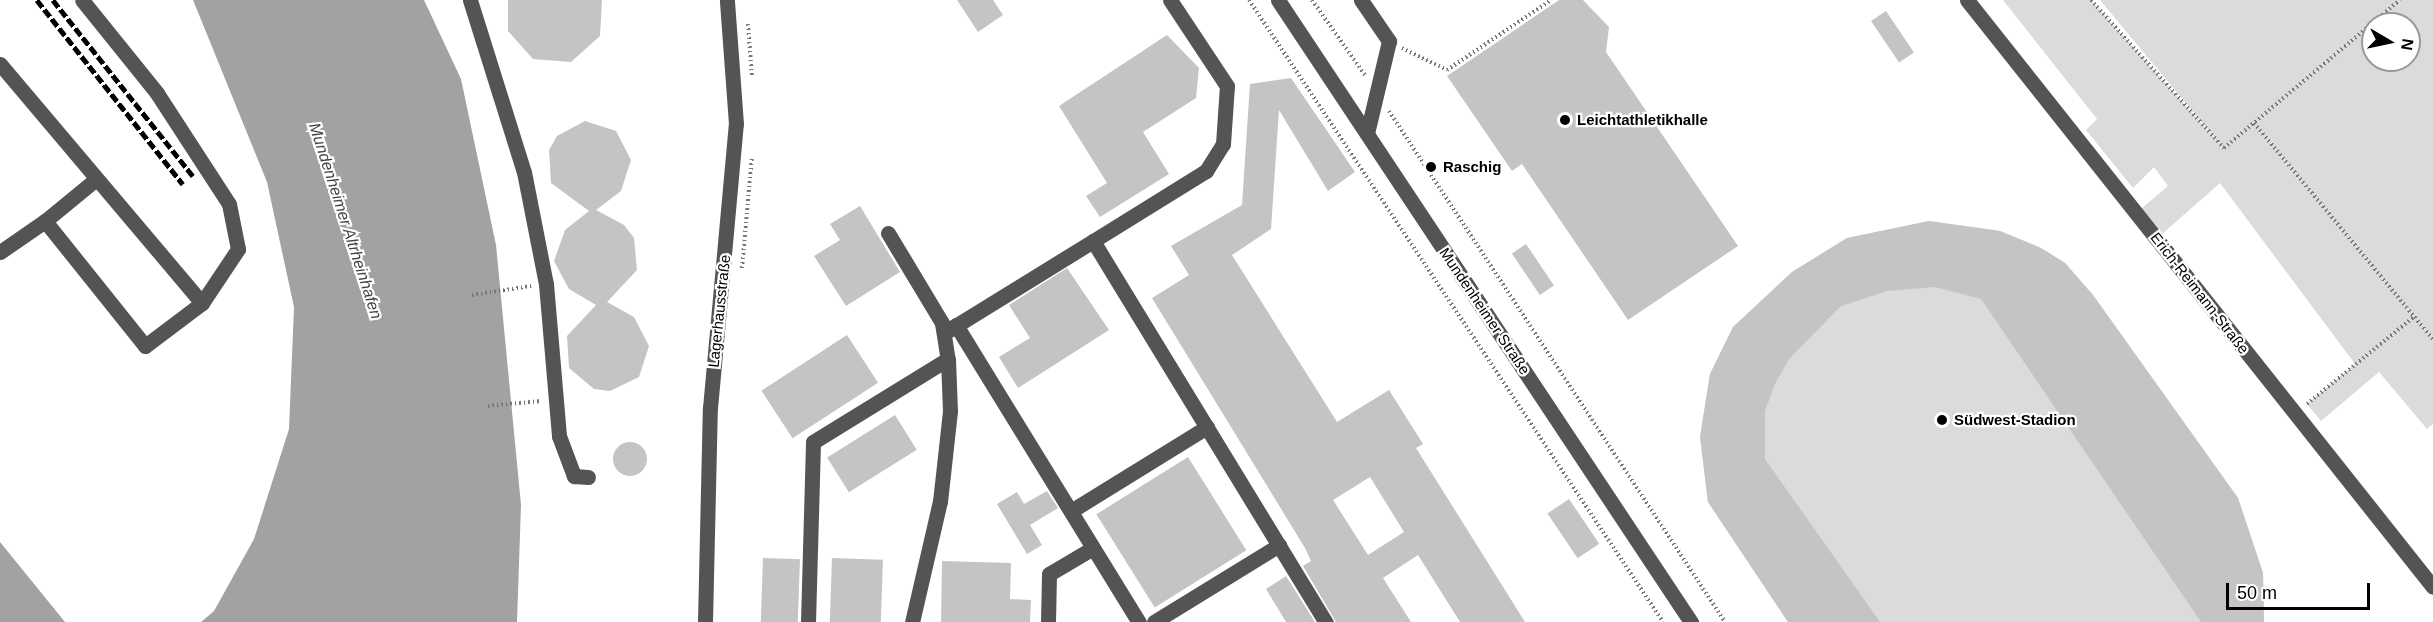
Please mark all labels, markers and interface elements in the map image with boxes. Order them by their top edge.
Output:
north arrow [2361,12,2421,72]
text: N [2398,38,2417,52]
place label: Leichtathletikhalle [1577,111,1708,129]
marker: Leichtathletikhalle [1558,113,1572,127]
water label: Mundenheimer Altrheinhafen [304,120,386,322]
place label: Raschig [1443,158,1501,176]
marker: Raschig [1424,160,1438,174]
street label: Erich-Reimann-Straße [2147,229,2253,357]
street label: Mundenheimer Straße [1436,244,1534,378]
street label: Lagerhausstraße [704,254,734,368]
place label: Südwest-Stadion [1954,411,2076,429]
marker: Südwest-Stadion [1935,413,1949,427]
scale bar [2229,571,2373,609]
text: 50 m [2237,583,2277,603]

